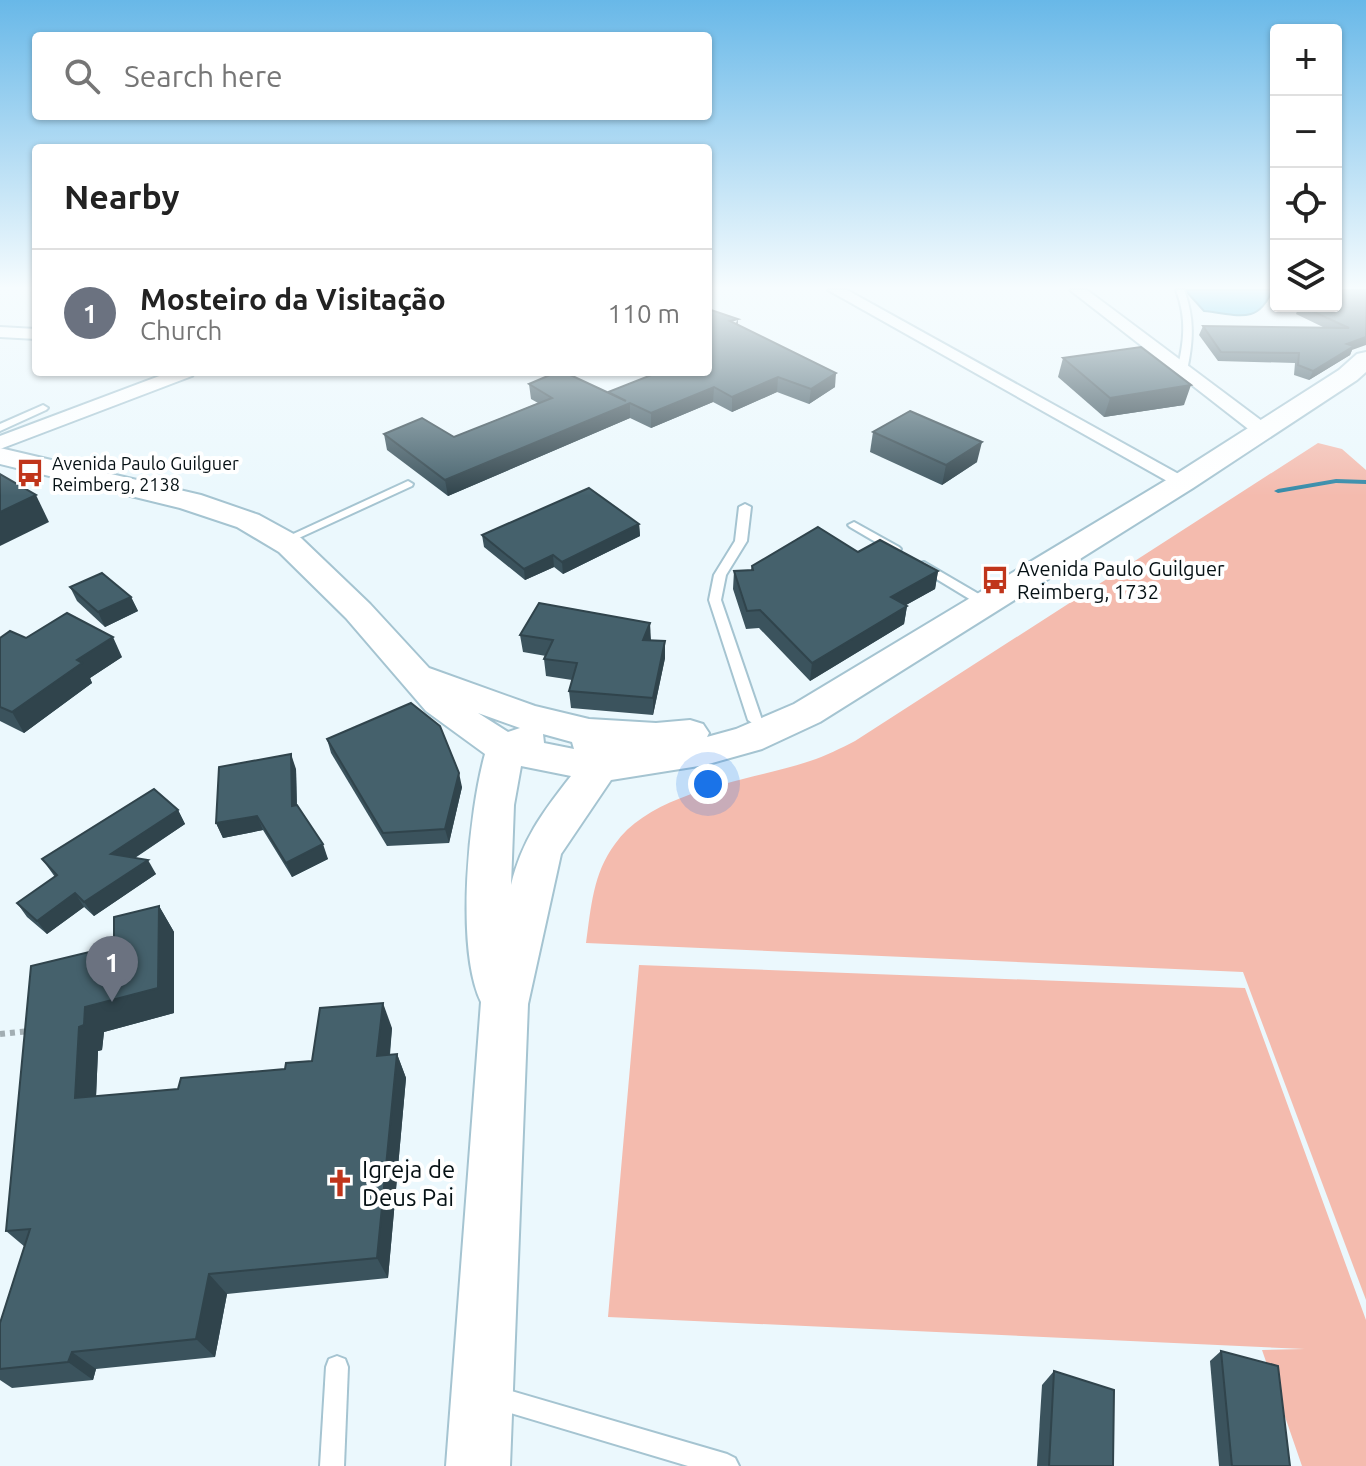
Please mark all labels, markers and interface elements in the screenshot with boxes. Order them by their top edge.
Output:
map controls [1270,24,1342,312]
button: + [1270,24,1342,96]
search box [32,32,712,120]
icon: search [60,54,104,98]
text: Search here [124,59,283,93]
button: − [1270,96,1342,168]
button: locate [1270,168,1342,240]
text: Nearby [64,177,179,215]
button: layers [1270,240,1342,312]
text: Mosteiro da Visitação [140,282,446,316]
text: 1 [83,299,97,328]
text: 110 m [608,299,680,328]
text: Church [140,316,222,345]
place label: Avenida Paulo Guilguer Reimberg, 2138 [52,453,239,494]
bus stop icon: Avenida Paulo Guilguer Reimberg, 2138 [15,458,45,488]
place label: Avenida Paulo Guilguer Reimberg, 1732 [1017,557,1225,603]
bus stop icon: Avenida Paulo Guilguer Reimberg, 1732 [980,565,1010,595]
your location [688,764,728,804]
pin: 1 [86,936,138,1002]
place label: Igreja de Deus Pai [362,1156,455,1211]
church icon: Igreja de Deus Pai [325,1168,355,1198]

